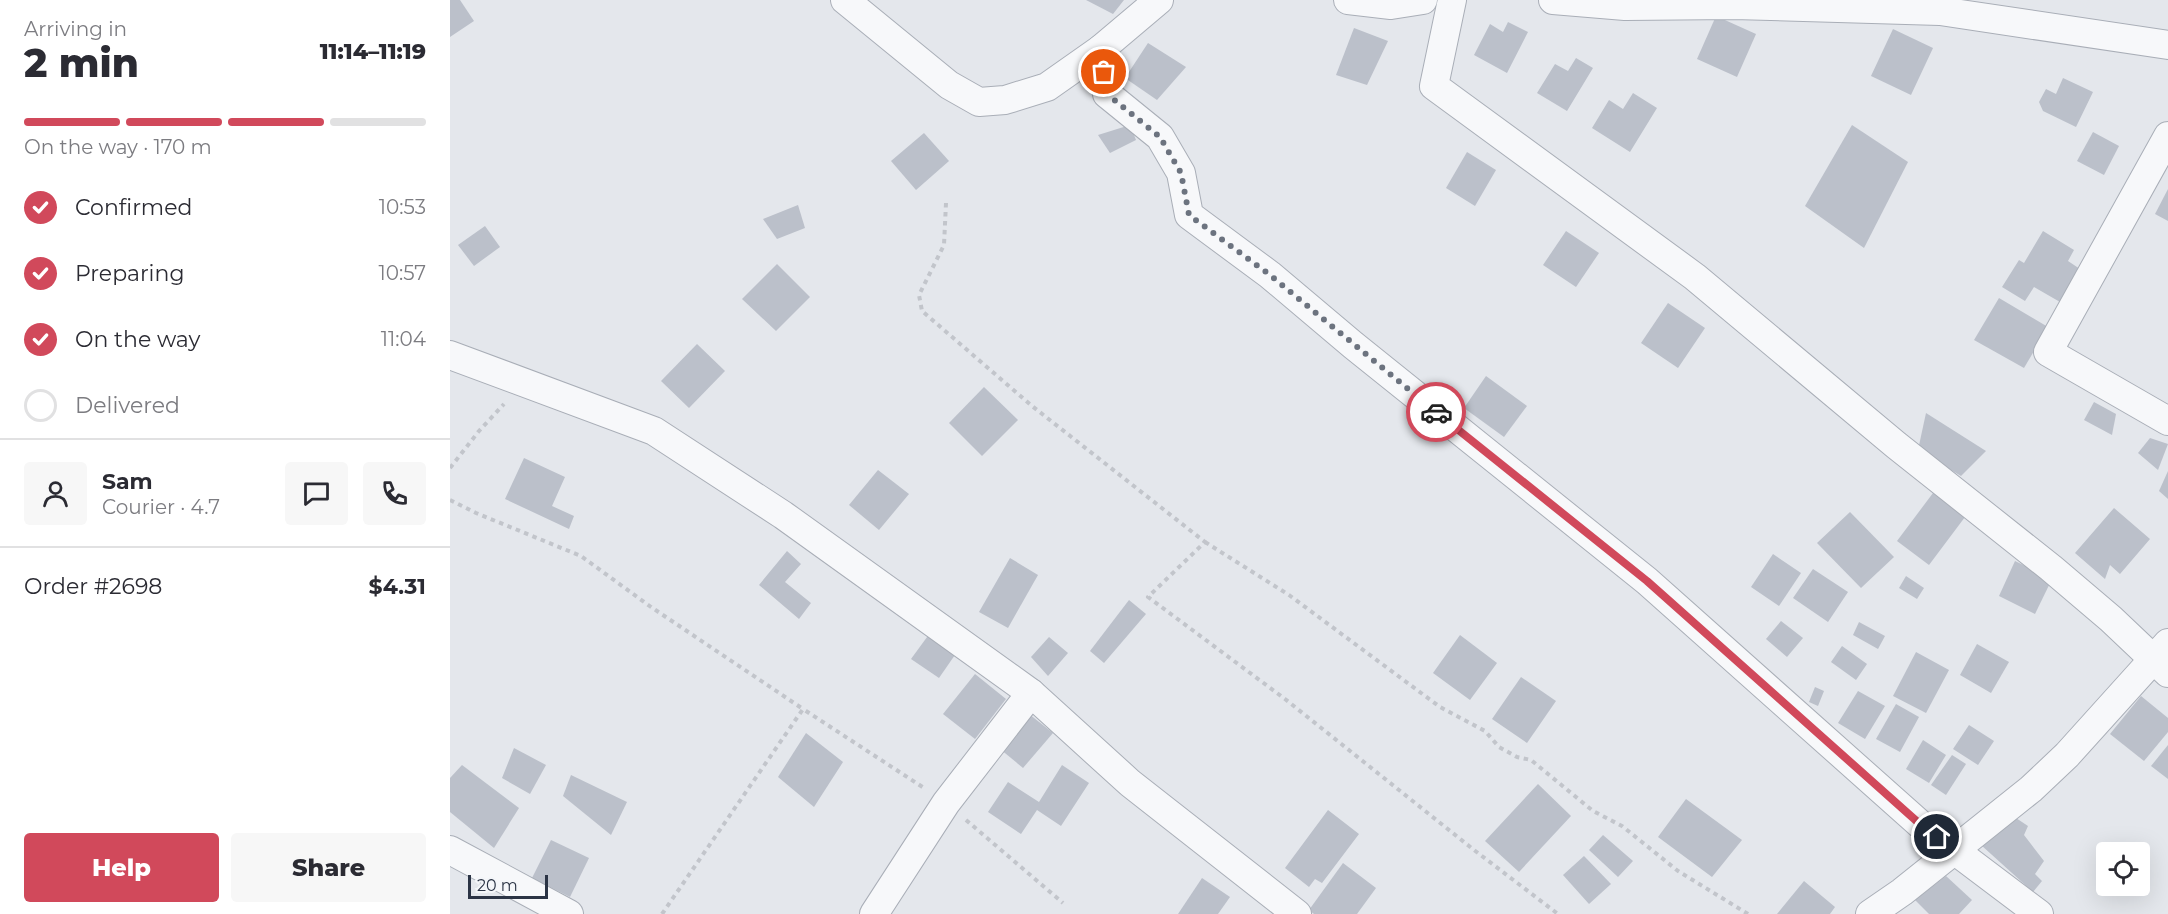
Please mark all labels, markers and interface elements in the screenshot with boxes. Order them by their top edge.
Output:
text: Arriving in [24,17,127,41]
text: 11:14–11:19 [320,38,426,65]
text: 2 min [24,39,139,87]
pin [1078,46,1129,97]
icon: bag [1087,55,1120,88]
text: On the way · 170 m [24,135,212,159]
icon: check [24,191,57,224]
text: Confirmed [75,194,192,221]
text: 10:53 [379,195,426,219]
icon: check [24,257,57,290]
text: Preparing [75,260,184,287]
text: 10:57 [378,261,426,285]
icon: check [24,323,57,356]
text: On the way [75,326,200,353]
text: 11:04 [381,327,426,351]
courier [1406,382,1466,442]
text: Delivered [75,392,180,419]
icon: car [1420,396,1453,429]
button: person [24,462,87,525]
button: chat [285,462,348,525]
button: phone [363,462,426,525]
text: Sam [102,468,153,495]
text: Courier · 4.7 [102,495,220,519]
text: Order #2698 [24,573,162,600]
text: $4.31 [369,573,426,600]
pin [1911,811,1962,862]
icon: home [1920,820,1953,853]
button: Help [24,833,219,902]
button: Share [231,833,426,902]
map controls [2096,842,2150,896]
button: locate [2096,842,2150,896]
scale bar [468,872,548,900]
text: 20 m [477,876,518,895]

